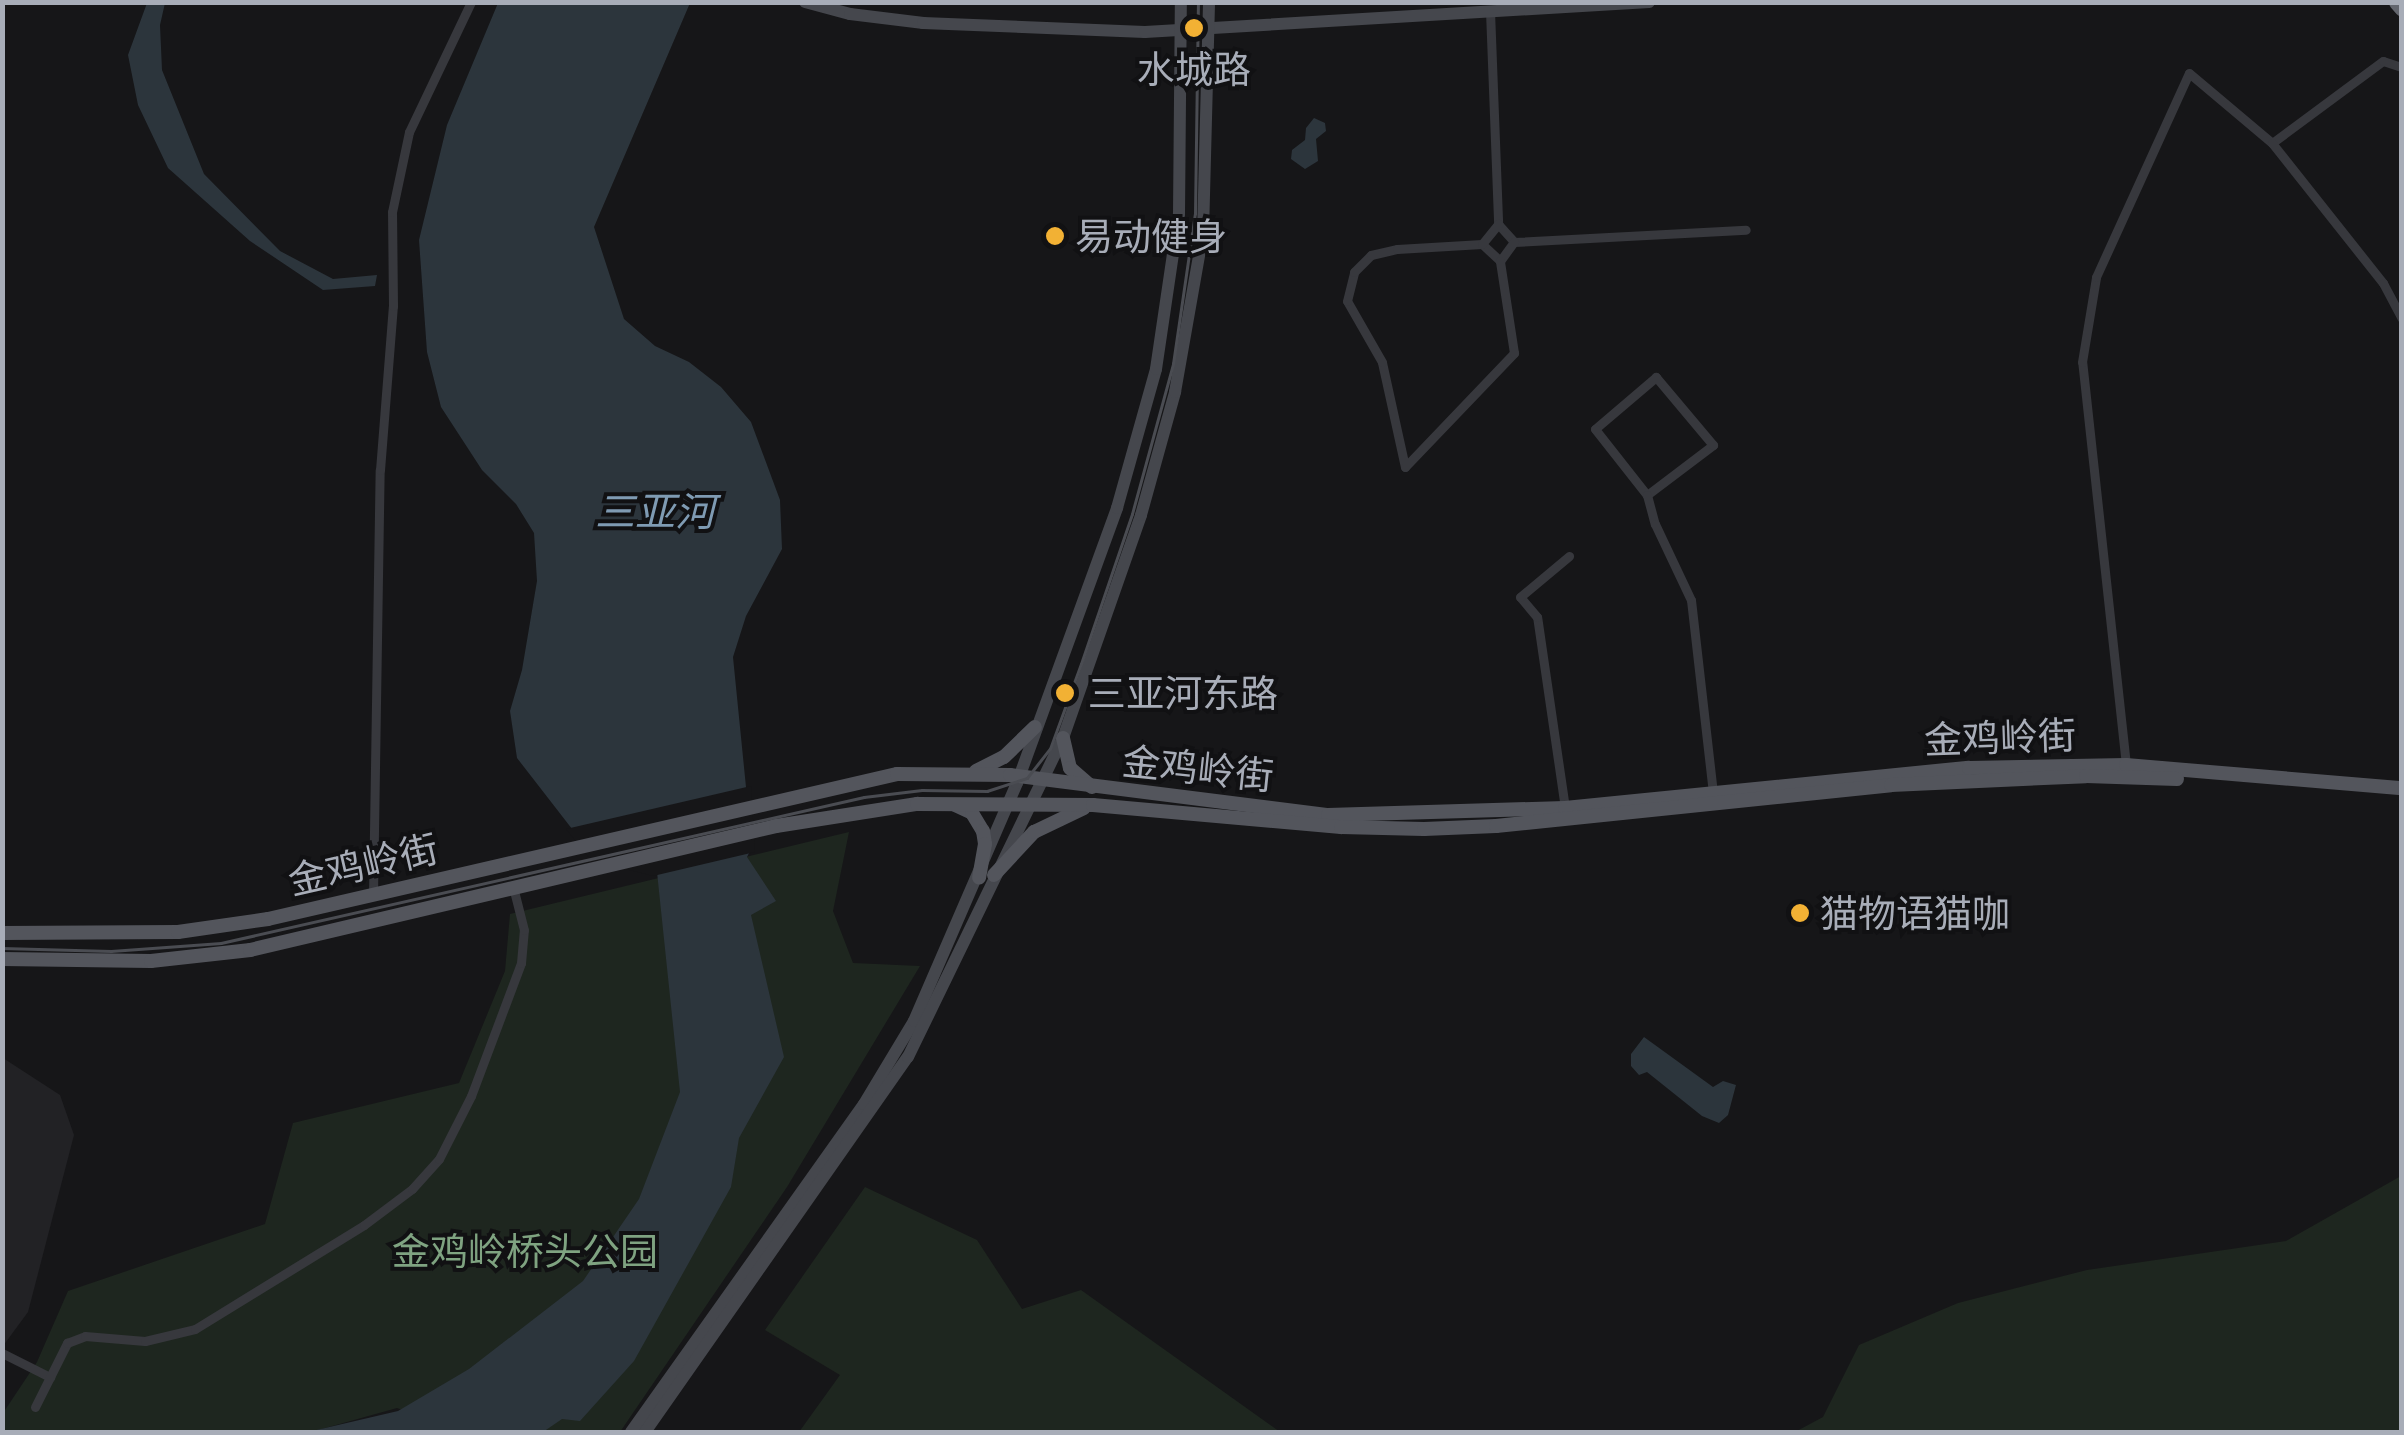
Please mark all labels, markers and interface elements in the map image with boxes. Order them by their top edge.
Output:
marker: 水城路 [1181,15,1207,41]
place label: 水城路 [1137,46,1251,92]
place label: 易动健身 [1075,213,1227,259]
marker: 易动健身 [1044,225,1066,247]
water label: 三亚河 [595,487,715,535]
place label: 三亚河东路 [1088,670,1278,716]
marker: 三亚河东路 [1052,680,1078,706]
street label: 金鸡岭街 [1923,712,2077,762]
street label: 金鸡岭街 [1120,737,1276,799]
street label: 金鸡岭街 [284,825,442,903]
place label: 猫物语猫咖 [1820,890,2010,936]
marker: 猫物语猫咖 [1789,902,1811,924]
park label: 金鸡岭桥头公园 [392,1228,658,1274]

